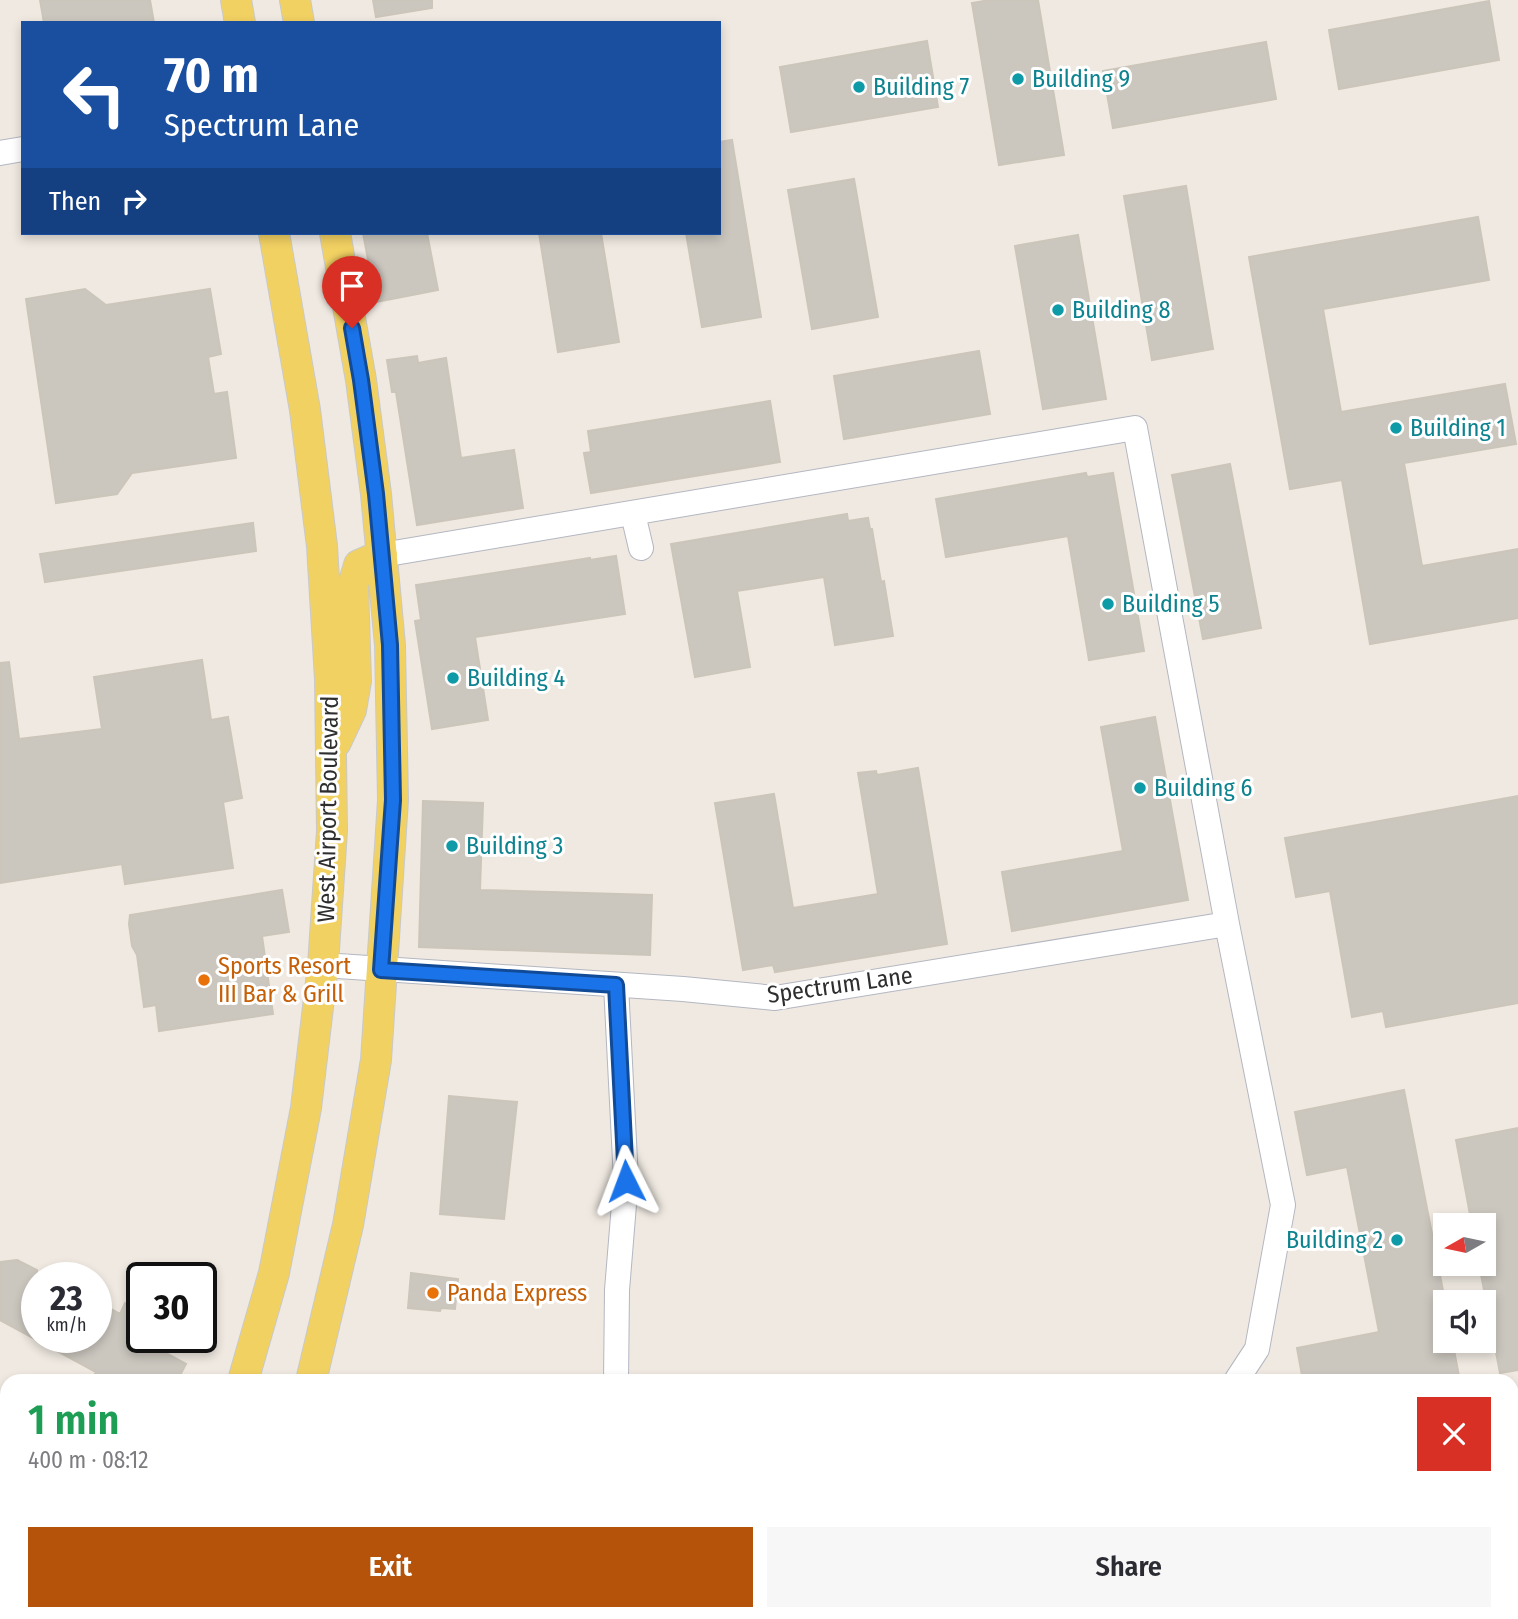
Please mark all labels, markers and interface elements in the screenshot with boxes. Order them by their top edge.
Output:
text: 70 m [164,46,259,105]
icon: left [49,49,140,140]
place label: Building 9 [1032,65,1130,93]
marker: Building 9 [1010,71,1026,87]
place label: Building 7 [873,73,969,101]
marker: Building 7 [851,79,867,95]
text: Spectrum Lane [164,106,359,144]
icon: right [115,182,153,220]
text: Then [49,186,101,217]
pin [322,256,382,328]
icon: arrive [333,267,371,305]
place label: Building 8 [1072,296,1170,324]
marker: Building 8 [1050,302,1066,318]
place label: Building 1 [1410,414,1506,442]
marker: Building 1 [1388,420,1404,436]
place label: Building 5 [1122,590,1219,618]
marker: Building 5 [1100,596,1116,612]
place label: Building 4 [467,664,565,692]
marker: Building 4 [445,670,461,686]
street label: West Airport Boulevard [312,695,344,923]
place label: Building 6 [1154,774,1252,802]
marker: Building 6 [1132,780,1148,796]
place label: Building 3 [466,832,563,860]
marker: Building 3 [444,838,460,854]
place label: Sports Resort III Bar & Grill [218,952,351,1008]
street label: Spectrum Lane [766,961,914,1009]
marker: Sports Resort III Bar & Grill [196,972,212,988]
position arrow [589,1144,663,1218]
north arrow [1433,1213,1496,1276]
map controls [1433,1213,1496,1353]
place label: Building 2 [1286,1226,1383,1254]
marker: Building 2 [1389,1232,1405,1248]
speed limit sign: 30 [126,1262,217,1353]
text: 23 [50,1277,83,1319]
place label: Panda Express [447,1279,587,1307]
marker: Panda Express [425,1285,441,1301]
button: sound [1433,1290,1496,1353]
text: km/h [46,1314,87,1336]
text: 1 min [28,1395,119,1445]
button: close [1417,1397,1491,1471]
text: 400 m · 08:12 [28,1446,148,1474]
button: Exit [28,1527,753,1607]
button: Share [767,1527,1491,1607]

